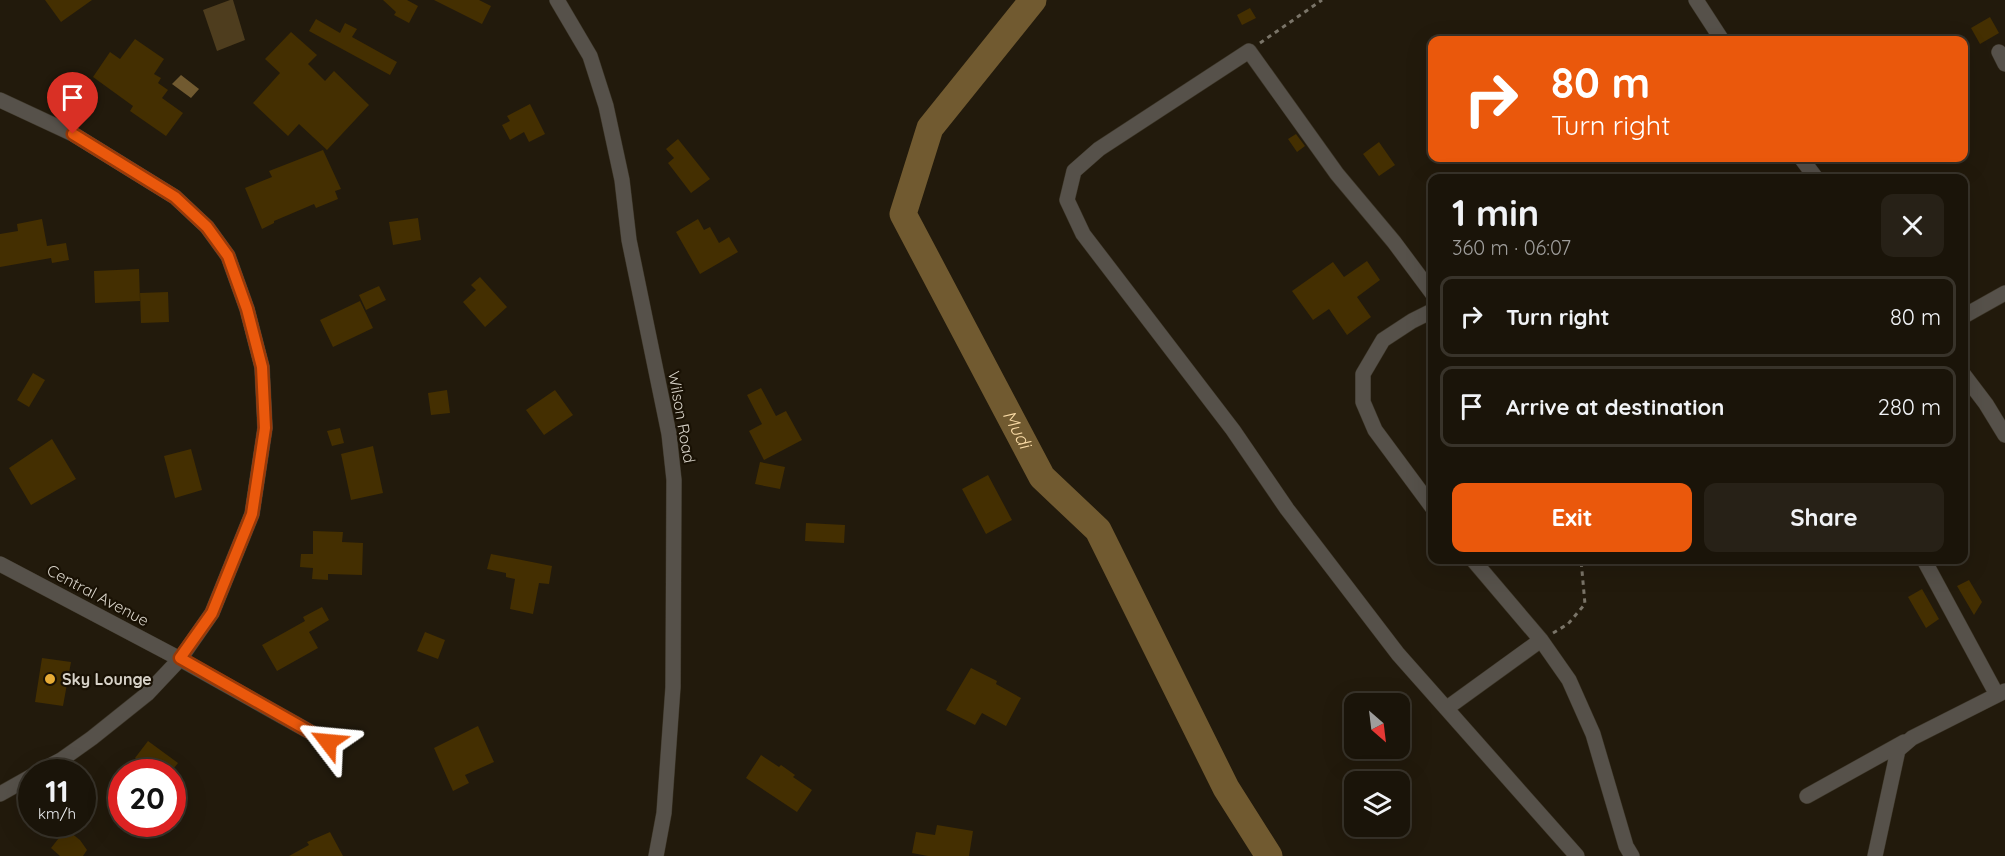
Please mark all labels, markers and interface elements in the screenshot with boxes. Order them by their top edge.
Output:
text: 80 m [1551,56,1650,109]
icon: right [1452,60,1530,138]
pin [47,72,98,134]
icon: arrive [56,81,89,114]
text: Turn right [1551,108,1670,142]
text: 1 min [1452,190,1539,235]
button: close [1881,194,1944,257]
text: 360 m · 06:07 [1452,235,1571,260]
icon: right [1455,300,1488,333]
text: Turn right [1506,303,1610,331]
text: 80 m [1890,303,1941,331]
street label: Wilson Road [664,369,700,465]
icon: arrive [1455,390,1488,423]
text: Arrive at destination [1506,393,1724,421]
text: 280 m [1878,393,1941,421]
water label: Mudi [998,406,1038,454]
button: Exit [1452,483,1692,552]
button: Share [1704,483,1944,552]
street label: Central Avenue [44,560,152,630]
place label: Sky Lounge [62,669,152,689]
marker: Sky Lounge [43,672,57,686]
north arrow [1344,693,1410,759]
map controls [1344,693,1410,837]
position arrow [296,710,360,774]
speed limit sign: 20 [108,759,186,837]
button: layers [1344,771,1410,837]
text: 11 [45,772,69,810]
text: km/h [38,804,76,823]

